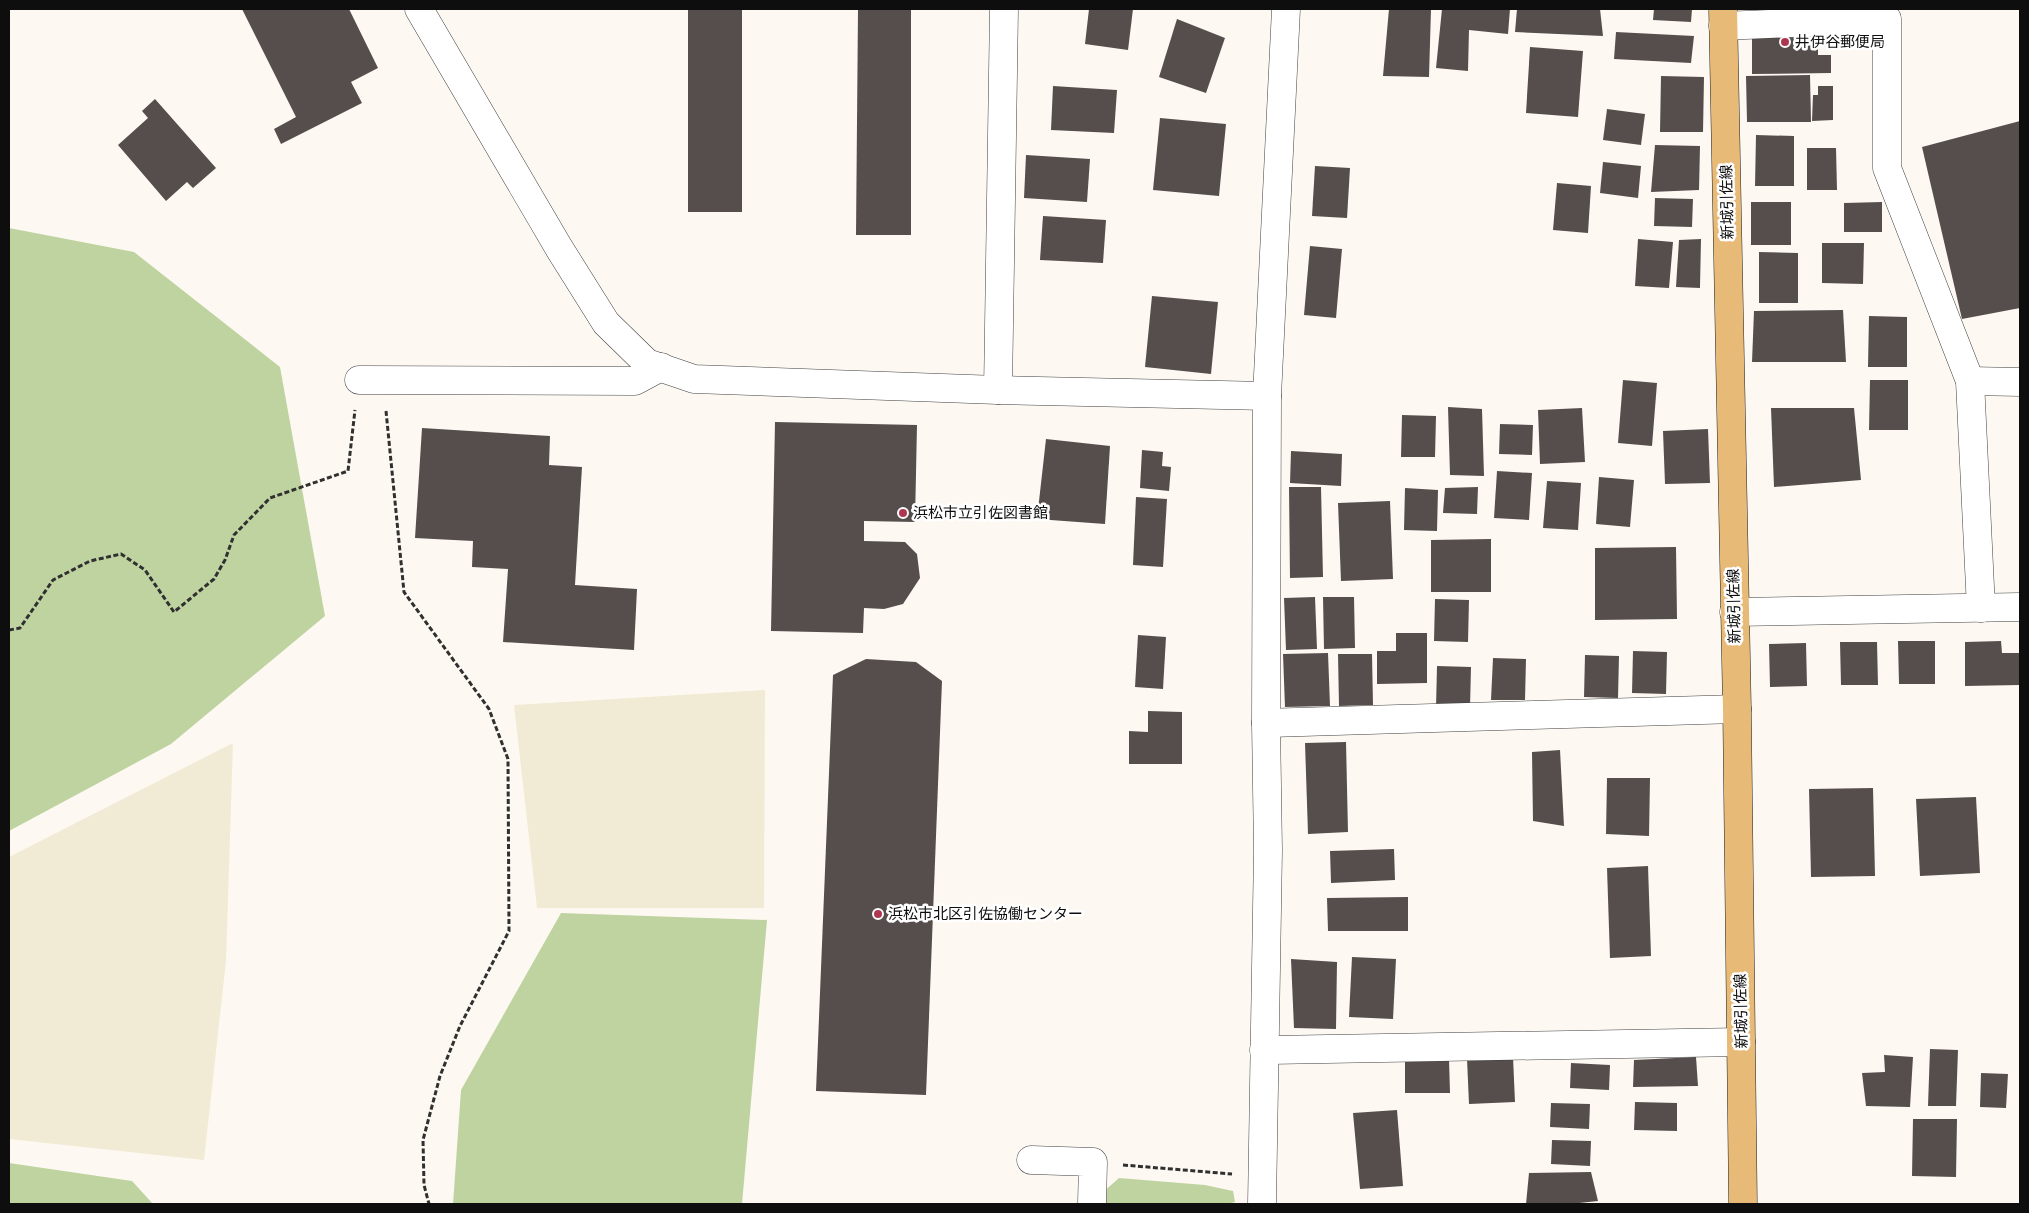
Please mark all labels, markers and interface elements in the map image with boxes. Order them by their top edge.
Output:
place label: 井伊谷郵便局 [1795,32,1885,51]
marker: 井伊谷郵便局 [1779,36,1791,48]
street label: 新城引佐線 [1716,164,1737,240]
place label: 浜松市立引佐図書館 [913,503,1048,522]
marker: 浜松市立引佐図書館 [897,507,909,519]
street label: 新城引佐線 [1723,568,1744,644]
place label: 浜松市北区引佐協働センター [888,904,1083,923]
marker: 浜松市北区引佐協働センター [872,908,884,920]
street label: 新城引佐線 [1730,973,1751,1049]

